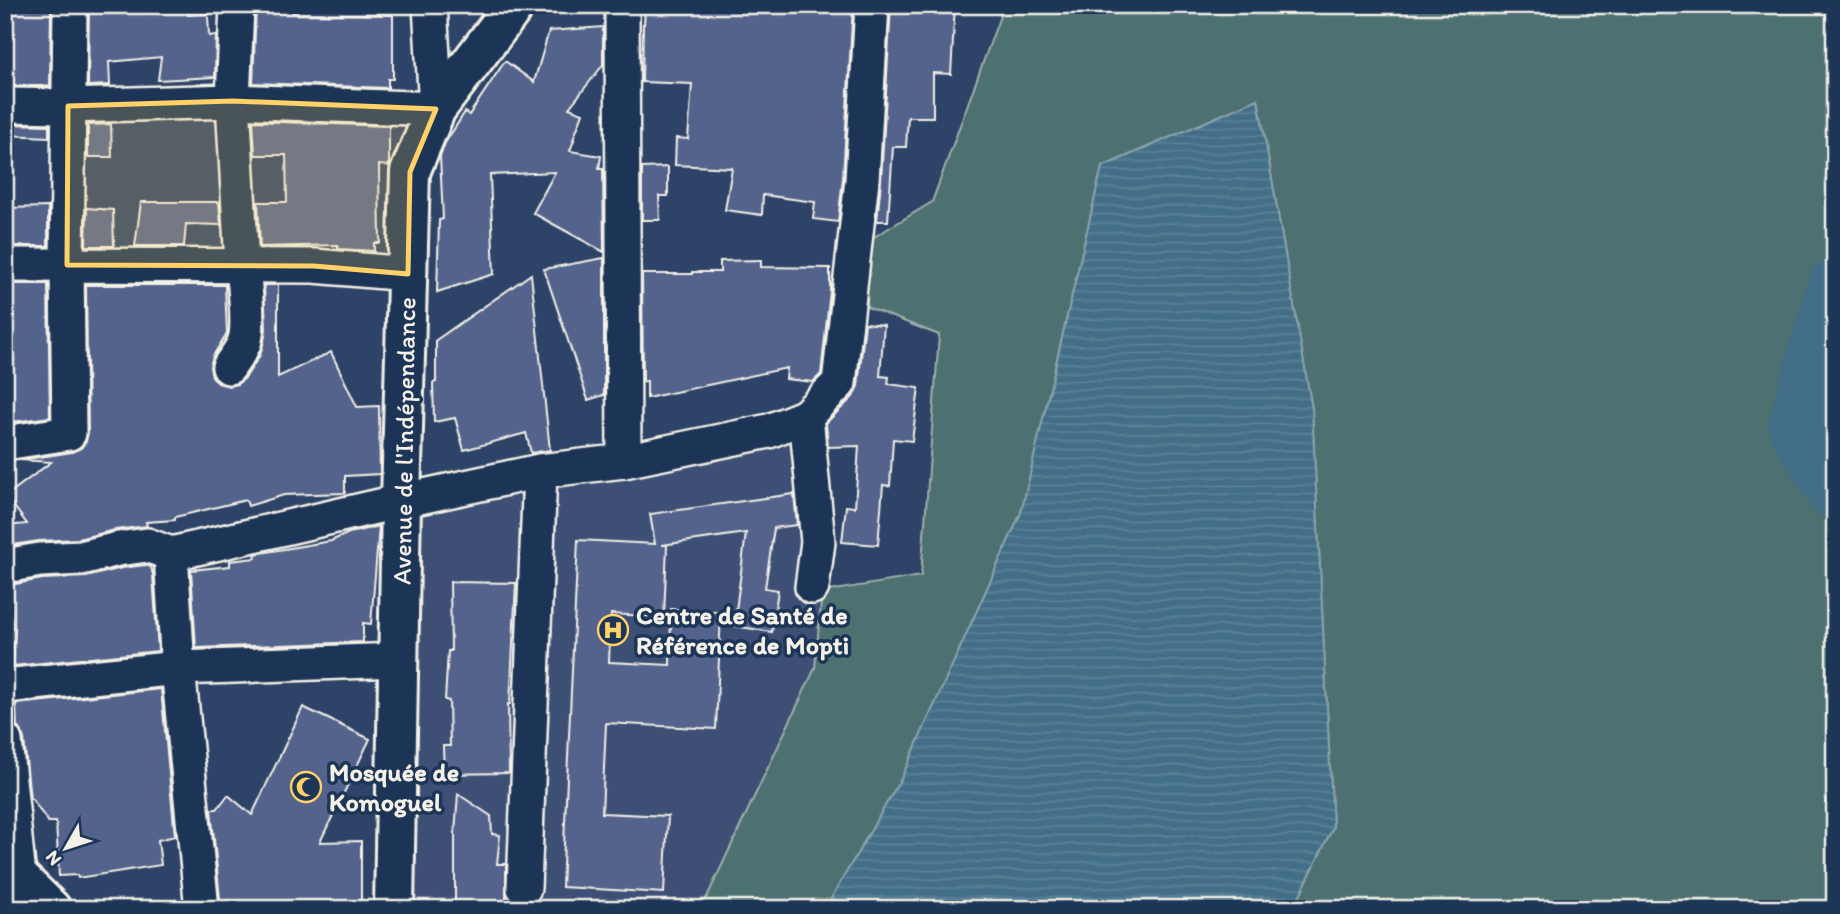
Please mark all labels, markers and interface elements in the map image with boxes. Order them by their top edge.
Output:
street label: Avenue de l'Indépendance [385,297,423,585]
place label: Centre de Santé de Référence de Mopti [636,599,849,661]
hospital icon: Centre de Santé de Référence de Mopti [596,613,630,647]
place label: Mosquée de Komoguel [329,756,459,818]
mosque icon: Mosquée de Komoguel [289,770,323,804]
north arrow [32,813,102,883]
text: N [40,846,66,871]

